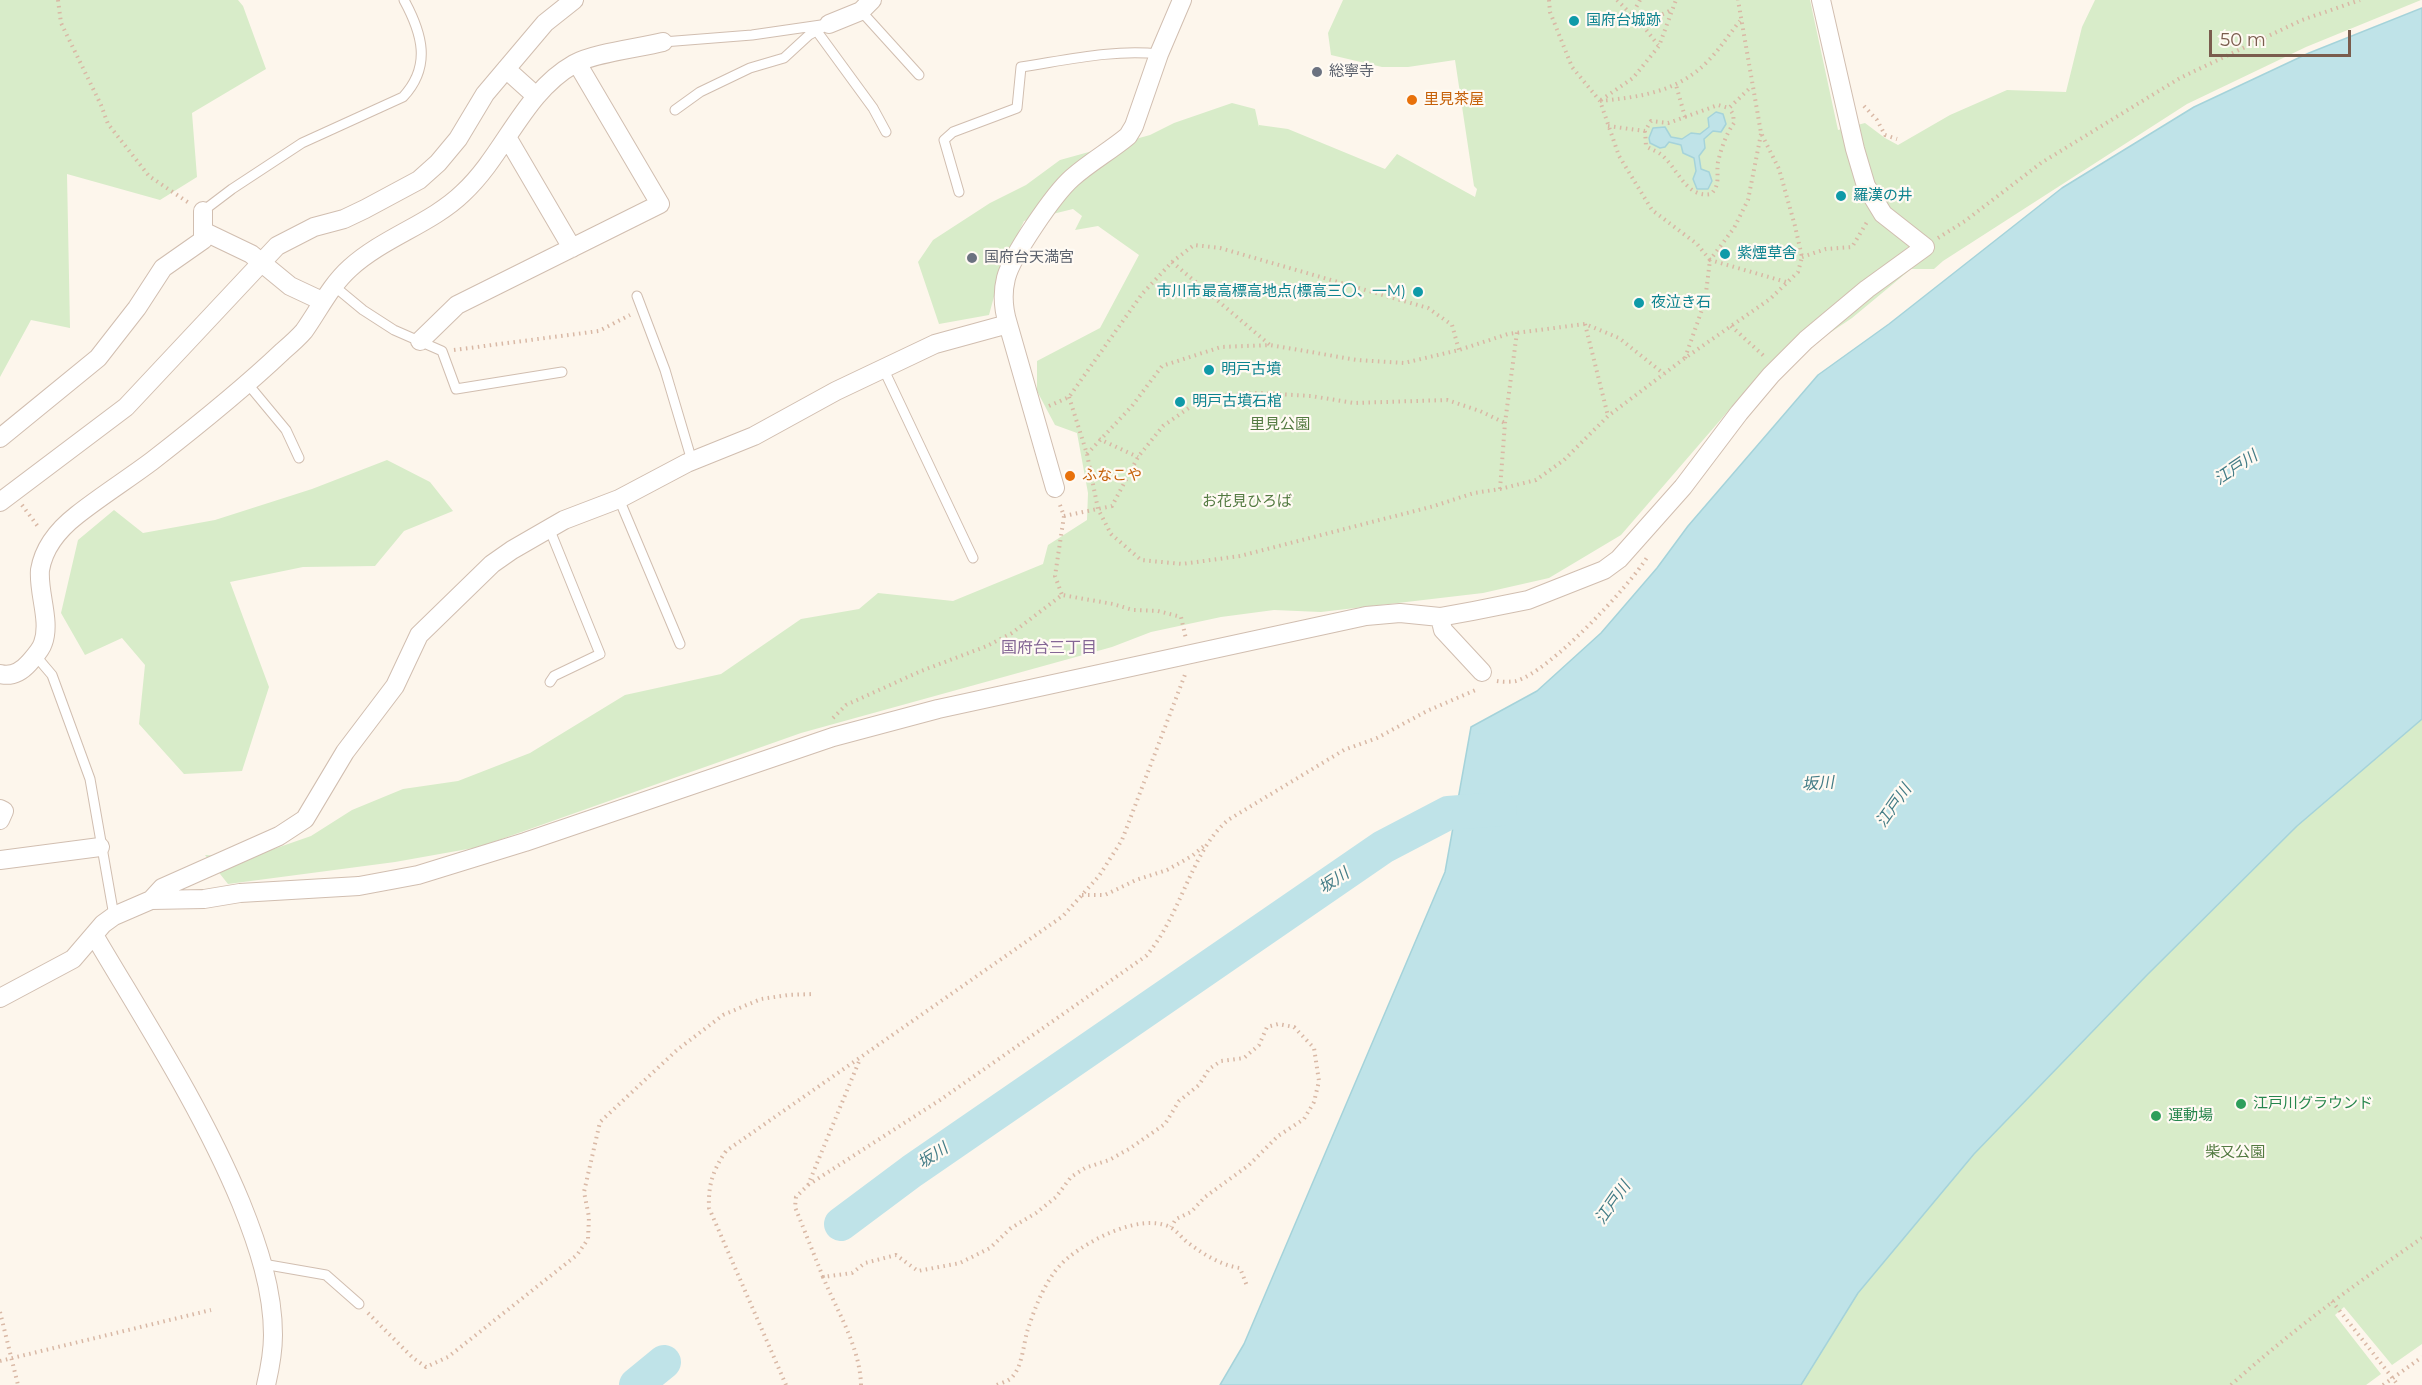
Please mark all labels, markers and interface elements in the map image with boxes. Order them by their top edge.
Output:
place label: 国府台城跡 [1586,12,1661,30]
marker: 国府台城跡 [1567,14,1581,28]
scale bar [2212,18,2354,56]
text: 50 m [2220,29,2266,51]
place label: 総寧寺 [1329,63,1374,81]
marker: 総寧寺 [1310,65,1324,79]
place label: 里見茶屋 [1424,91,1484,109]
marker: 里見茶屋 [1405,93,1419,107]
place label: 羅漢の井 [1853,187,1913,205]
marker: 羅漢の井 [1834,189,1848,203]
place label: 紫煙草舎 [1737,245,1797,263]
marker: 紫煙草舎 [1718,247,1732,261]
place label: 国府台天満宮 [984,249,1074,267]
marker: 国府台天満宮 [965,251,979,265]
place label: 市川市最高標高地点(標高三〇、一M) [1157,283,1406,301]
marker: 市川市最高標高地点(標高三〇、一M) [1411,285,1425,299]
place label: 夜泣き石 [1651,294,1711,312]
marker: 夜泣き石 [1632,296,1646,310]
place label: 明戸古墳 [1221,361,1281,379]
marker: 明戸古墳 [1202,363,1216,377]
place label: 明戸古墳石棺 [1192,393,1282,411]
marker: 明戸古墳石棺 [1173,395,1187,409]
park label: 里見公園 [1250,416,1310,434]
water label: 江戸川 [2211,447,2261,489]
place label: ふなこや [1082,467,1142,485]
marker: ふなこや [1063,469,1077,483]
park label: お花見ひろば [1202,493,1292,511]
district label: 国府台三丁目 [1001,638,1097,658]
water label: 坂川 [1801,773,1835,795]
water label: 江戸川 [1872,781,1916,831]
water label: 坂川 [1315,864,1353,898]
place label: 江戸川グラウンド [2253,1095,2373,1113]
marker: 江戸川グラウンド [2234,1097,2248,1111]
place label: 運動場 [2168,1107,2213,1125]
marker: 運動場 [2149,1109,2163,1123]
water label: 坂川 [914,1139,952,1173]
park label: 柴又公園 [2205,1144,2265,1162]
water label: 江戸川 [1591,1178,1635,1228]

